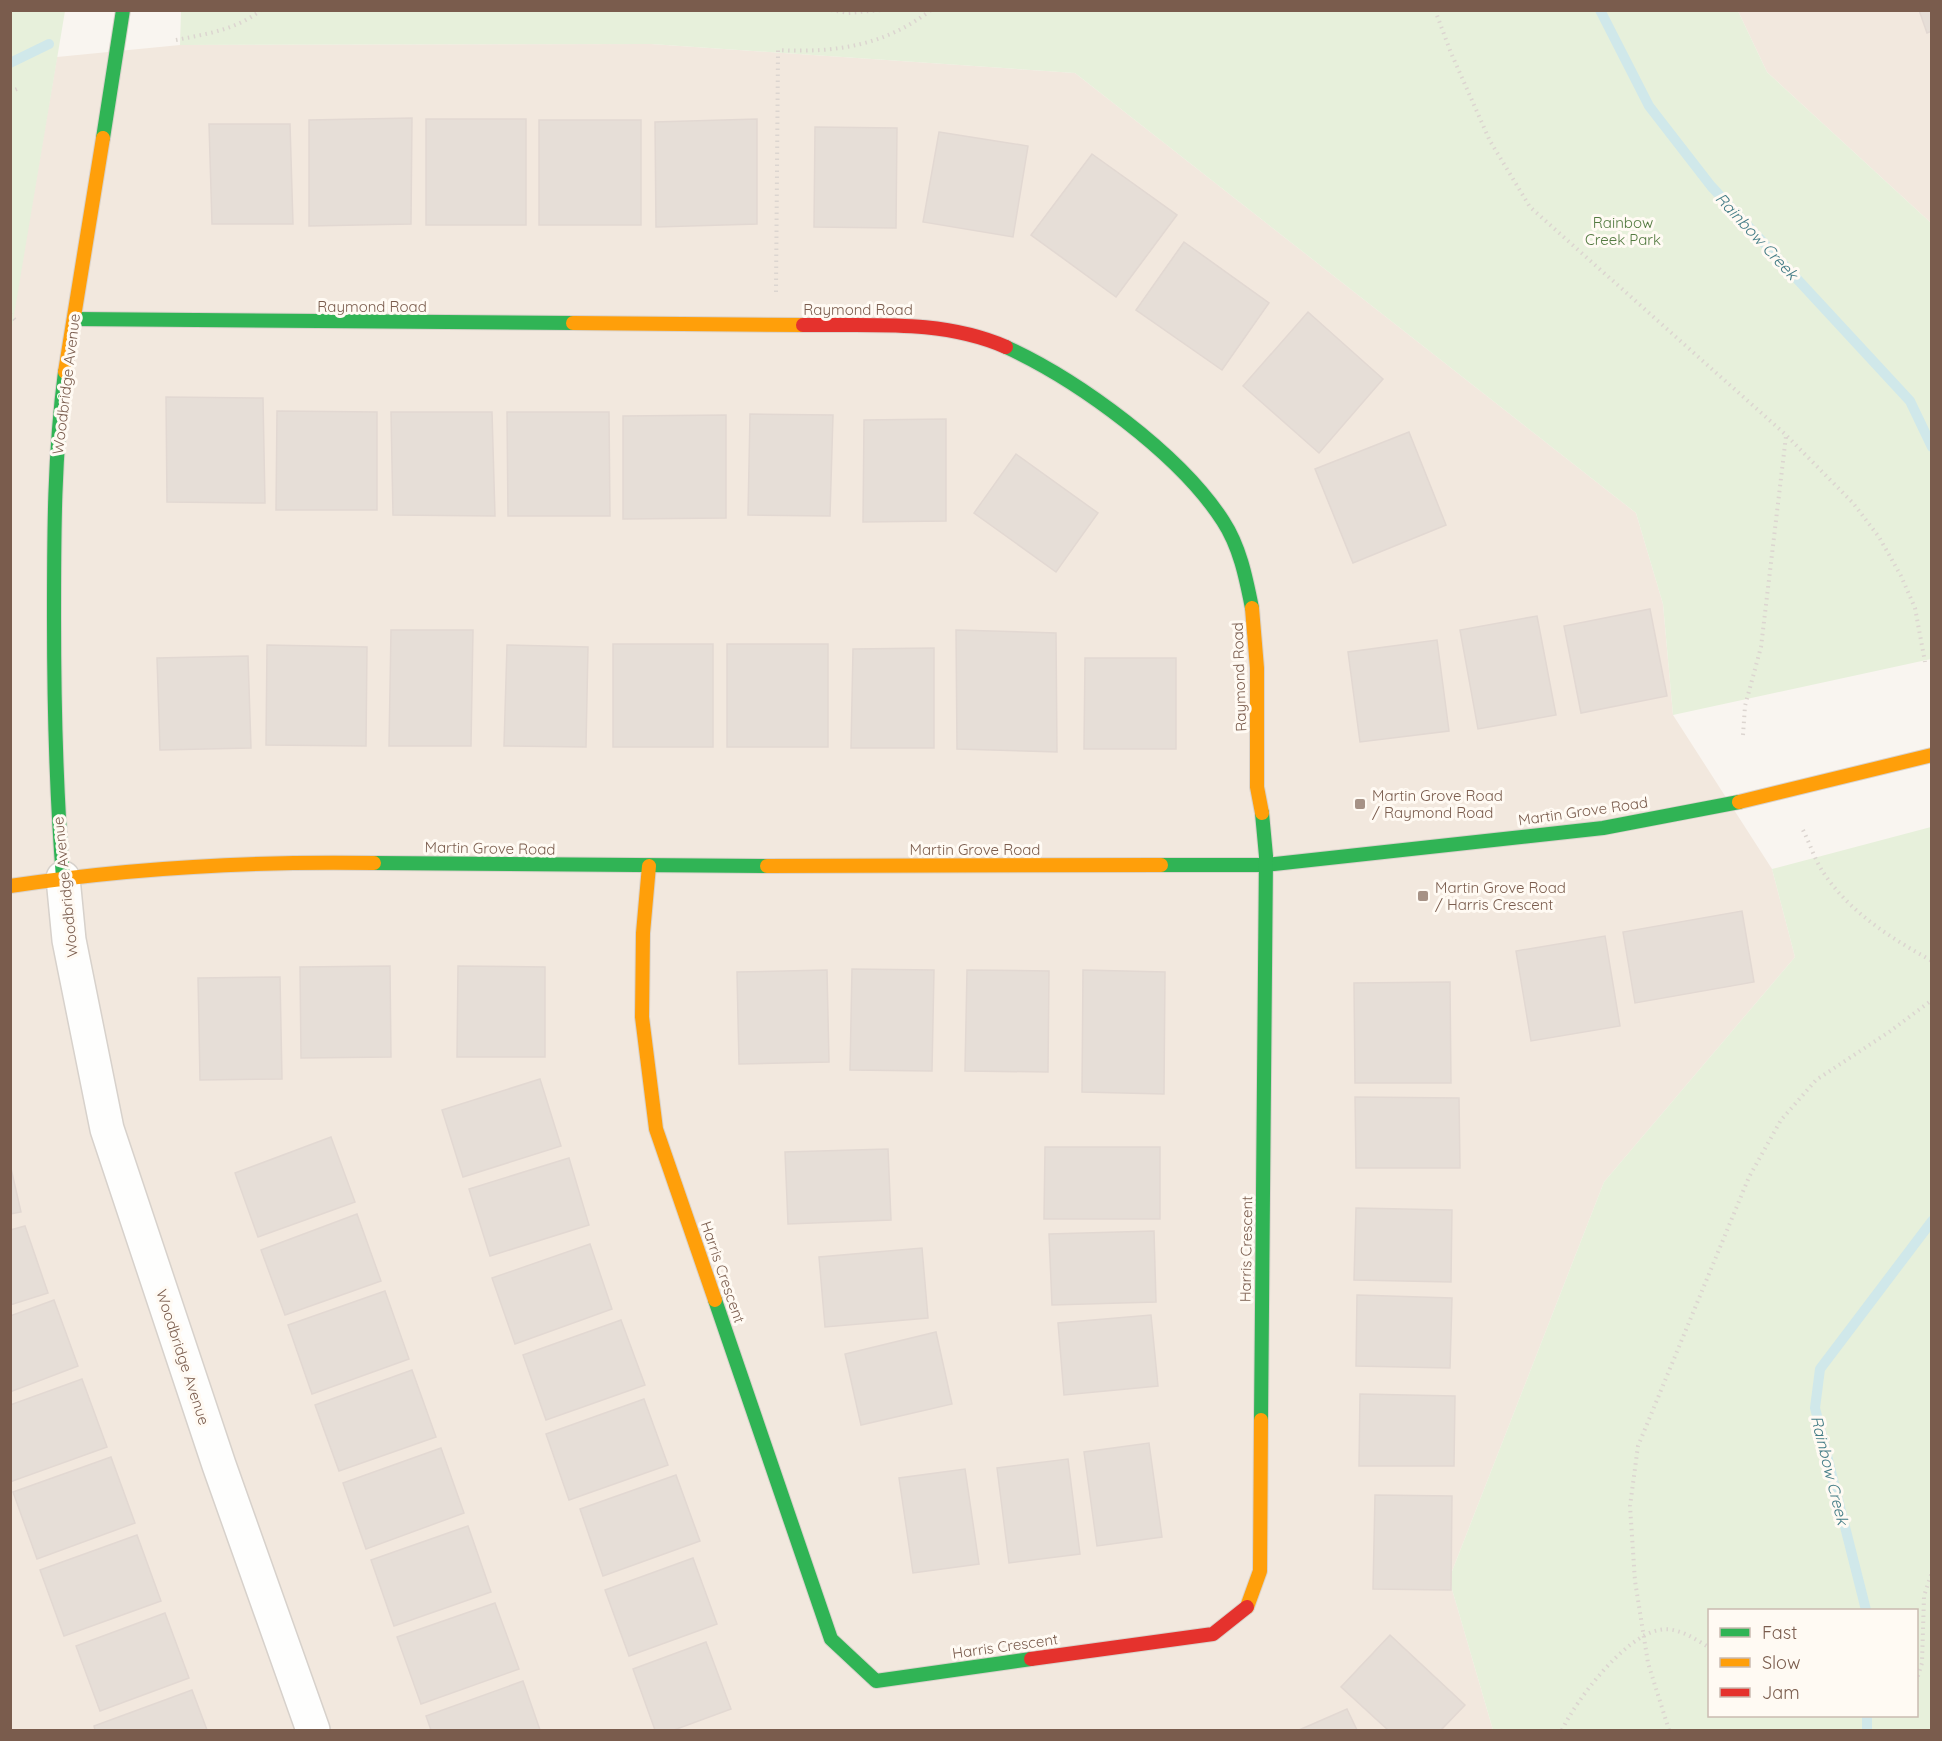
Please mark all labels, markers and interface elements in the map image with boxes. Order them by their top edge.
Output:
water label: Rainbow Creek [1712,188,1803,285]
park label: Rainbow Creek Park [1585,213,1661,249]
street label: Raymond Road [317,297,427,316]
street label: Raymond Road [803,300,913,319]
street label: Woodbridge Avenue [48,313,84,455]
street label: Raymond Road [1228,622,1250,732]
place label: Martin Grove Road / Raymond Road [1372,786,1503,822]
street label: Martin Grove Road [1517,792,1649,830]
marker: Martin Grove Road / Raymond Road [1353,797,1367,811]
street label: Woodbridge Avenue [48,816,82,958]
street label: Martin Grove Road [424,837,556,859]
street label: Martin Grove Road [910,840,1040,859]
place label: Martin Grove Road / Harris Crescent [1435,878,1566,914]
marker: Martin Grove Road / Harris Crescent [1416,889,1430,903]
street label: Harris Crescent [1236,1196,1256,1302]
street label: Harris Crescent [697,1219,749,1325]
street label: Woodbridge Avenue [152,1287,214,1427]
water label: Rainbow Creek [1807,1413,1854,1528]
legend [1708,1609,1918,1717]
text: Fast [1762,1621,1797,1644]
street label: Harris Crescent [951,1629,1059,1663]
text: Slow [1762,1651,1800,1674]
text: Jam [1762,1681,1800,1704]

